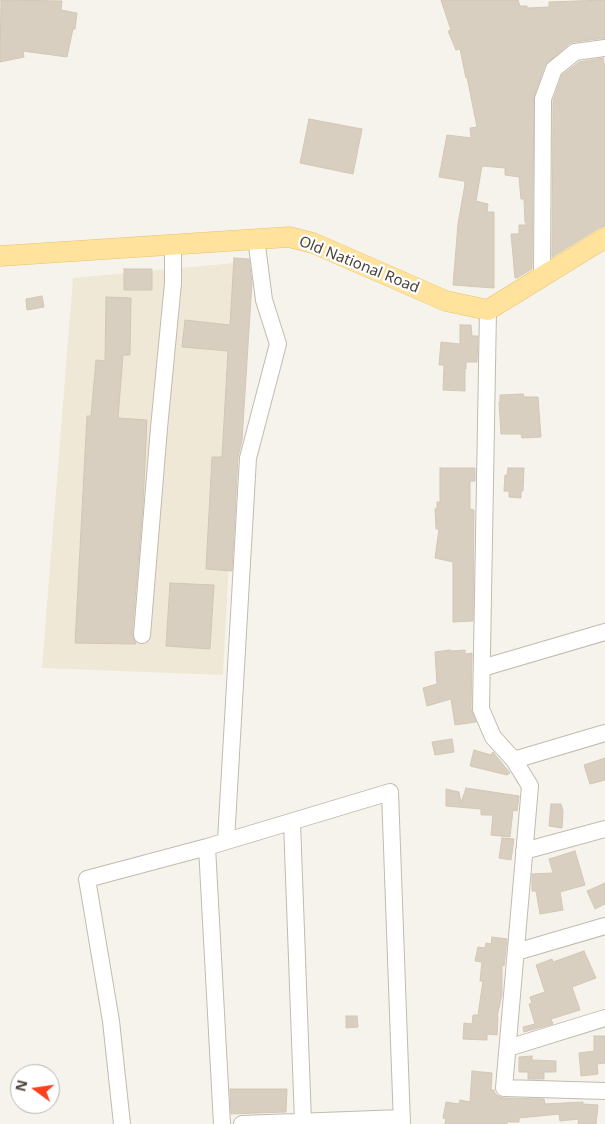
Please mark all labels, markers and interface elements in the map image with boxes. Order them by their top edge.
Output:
street label: Old National Road [296,233,422,297]
north arrow [10,1064,60,1114]
text: N [10,1078,32,1093]

